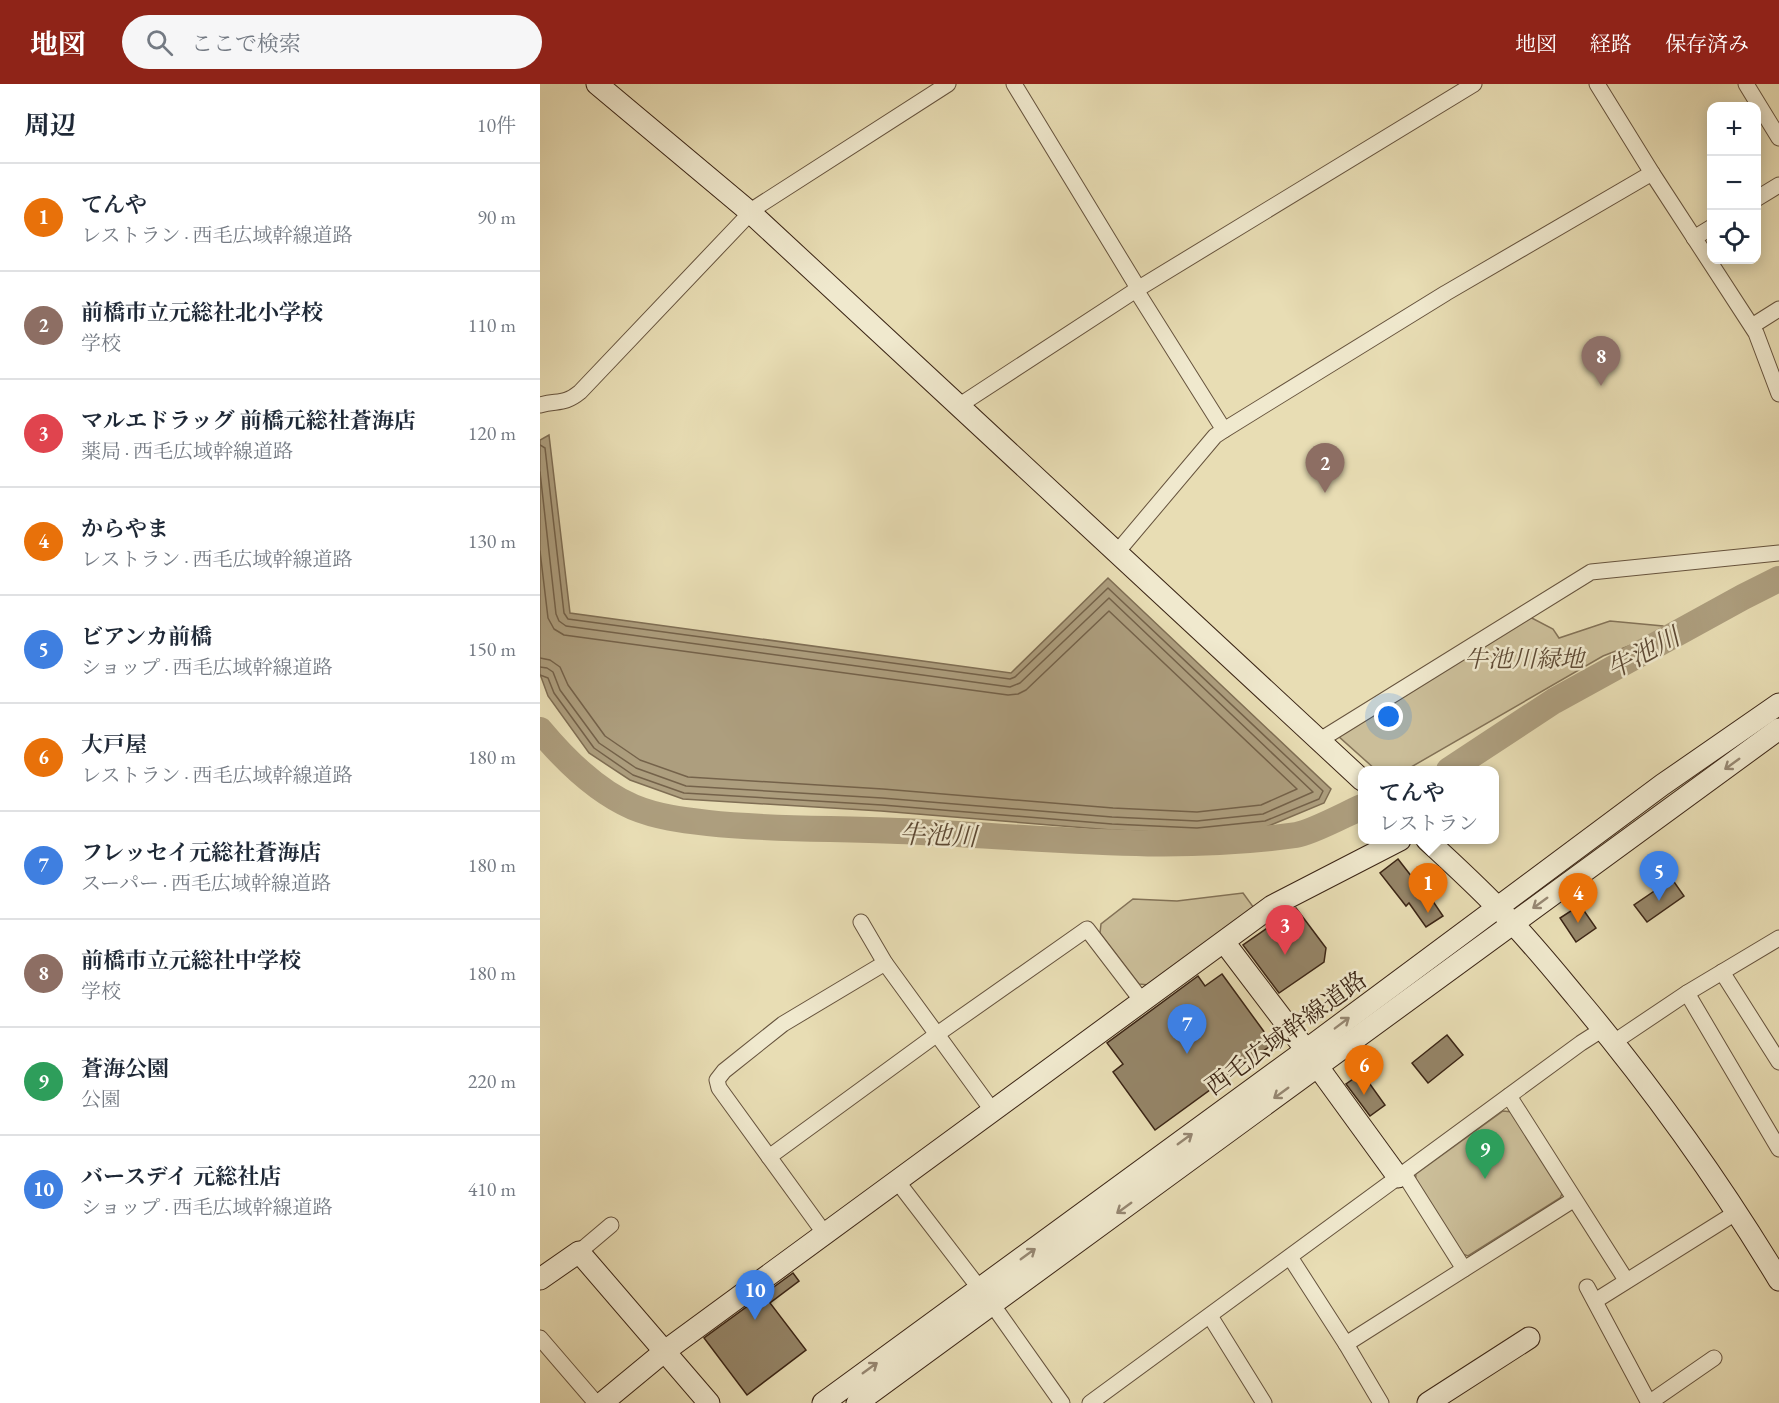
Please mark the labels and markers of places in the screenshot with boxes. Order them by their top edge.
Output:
pin: 8 [1582,336,1620,386]
pin: 2 [1306,444,1344,493]
pin: 5 [1640,852,1678,901]
pin: 1 [1408,864,1448,913]
pin: 4 [1558,874,1598,923]
pin: 3 [1266,906,1304,955]
pin: 7 [1168,1004,1206,1054]
pin: 6 [1344,1046,1384,1095]
pin: 9 [1466,1130,1504,1179]
pin: 10 [736,1270,774,1320]

